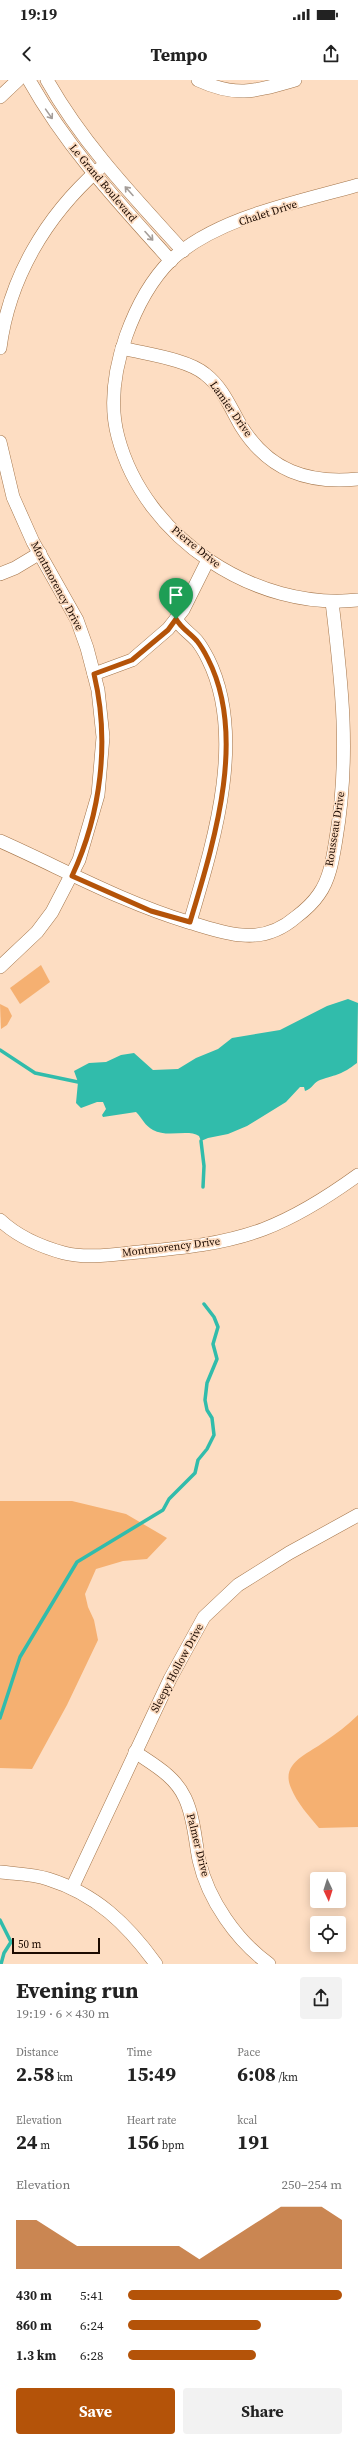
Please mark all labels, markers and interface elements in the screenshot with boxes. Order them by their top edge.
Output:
text: 19:19 [20,4,57,25]
text: Tempo [151,42,207,67]
icon: back [16,43,38,65]
icon: share [320,43,342,65]
one-way arrow [45,108,53,119]
street label: Le Grand Boulevard [66,141,141,226]
one-way arrow [124,186,134,196]
street label: Chalet Drive [237,196,300,230]
one-way arrow [144,231,153,241]
street label: Lamier Drive [206,378,256,440]
street label: Pierre Drive [168,522,224,572]
street label: Montmorency Drive [27,539,87,633]
pin [159,578,193,619]
icon: arrive [165,584,187,606]
street label: Rousseau Drive [322,790,348,867]
street label: Montmorency Drive [121,1233,221,1260]
street label: Sleepy Hollow Drive [147,1620,207,1715]
street label: Palmer Drive [183,1812,213,1879]
north arrow [310,1872,346,1908]
map controls [310,1872,346,1952]
button: locate [310,1916,346,1952]
scale bar [12,1936,100,1955]
text: 50 m [18,1937,41,1952]
text: Evening run [16,1975,139,2005]
button: share [300,1977,342,2019]
text: 19:19 · 6 × 430 m [16,2005,110,2022]
text: Distance [16,2045,59,2060]
text: Time [127,2045,152,2060]
text: Pace [237,2045,260,2060]
text: 2.58 [16,2060,55,2088]
text: 15:49 [127,2060,176,2088]
text: 6:08 [237,2060,276,2088]
text: km [55,2070,73,2085]
text: /km [276,2070,298,2085]
text: Elevation [16,2113,62,2128]
text: Heart rate [127,2113,176,2128]
text: kcal [237,2113,257,2128]
text: 24 [16,2128,38,2156]
text: 156 [127,2128,159,2156]
text: 191 [237,2128,270,2156]
text: m [38,2138,50,2153]
text: bpm [159,2138,184,2153]
text: Elevation [16,2176,70,2193]
text: 250–254 m [282,2176,342,2193]
text: 430 m [16,2287,52,2304]
text: 5:41 [80,2287,103,2304]
text: 860 m [16,2317,52,2334]
text: 6:24 [80,2317,103,2334]
text: 1.3 km [16,2347,56,2364]
text: 6:28 [80,2347,103,2364]
button: Save [16,2388,175,2434]
button: Share [183,2388,342,2434]

